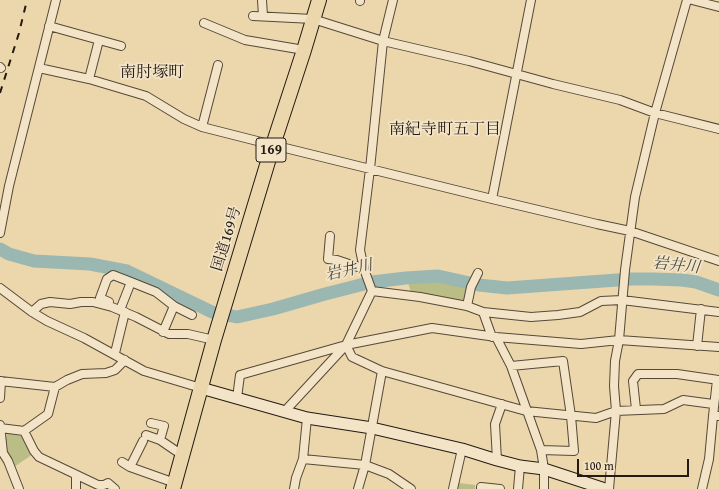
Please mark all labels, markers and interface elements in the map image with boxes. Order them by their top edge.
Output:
district label: 南肘塚町 [120,63,184,83]
district label: 南紀寺町五丁目 [389,120,501,140]
road number: 169 [256,138,286,162]
street label: 国道169号 [209,204,245,274]
water label: 岩井川 [651,254,701,278]
water label: 岩井川 [323,256,375,286]
scale bar [579,451,691,477]
text: 100 m [584,457,614,474]

